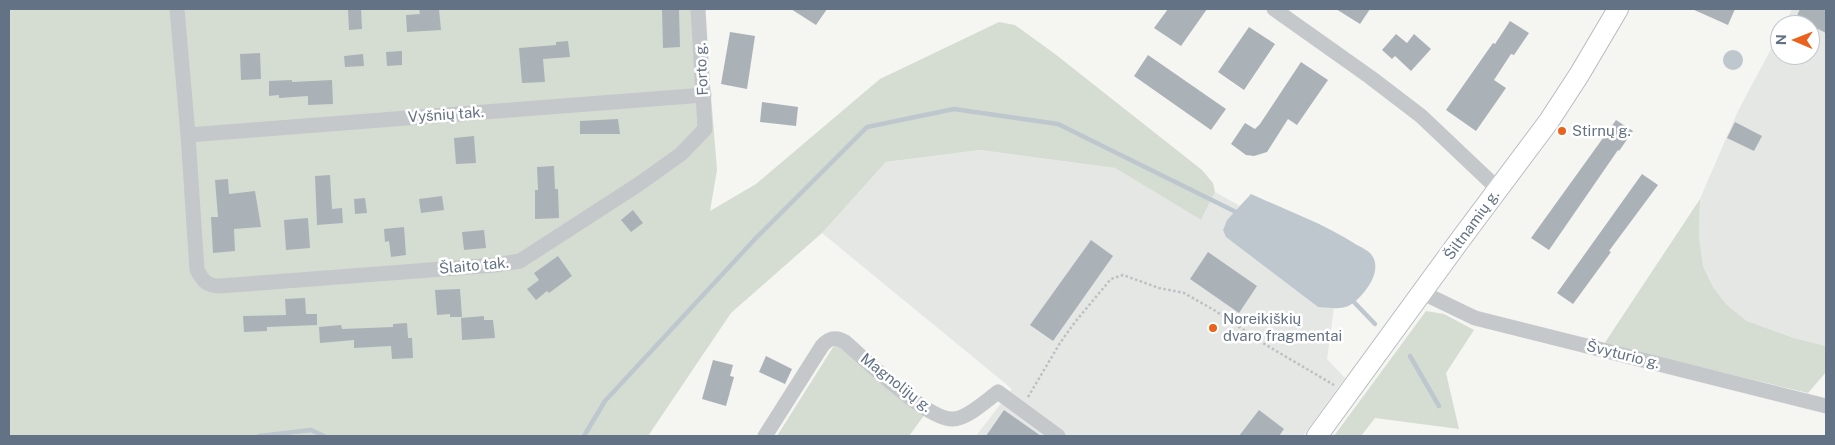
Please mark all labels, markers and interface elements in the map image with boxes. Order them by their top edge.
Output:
north arrow [1770,15,1820,65]
text: N [1773,34,1789,45]
street label: Forto g. [692,42,712,96]
street label: Vyšnių tak. [407,103,485,127]
place label: Stirnų g. [1572,122,1631,140]
marker: Stirnų g. [1556,125,1568,137]
street label: Šiltnamių g. [1441,186,1503,264]
street label: Šlaito tak. [438,254,510,278]
place label: Noreikiškių dvaro fragmentai [1223,310,1342,345]
marker: Noreikiškių dvaro fragmentai [1207,322,1219,334]
street label: Švyturio g. [1584,337,1662,373]
street label: Magnolijų g. [857,350,935,416]

